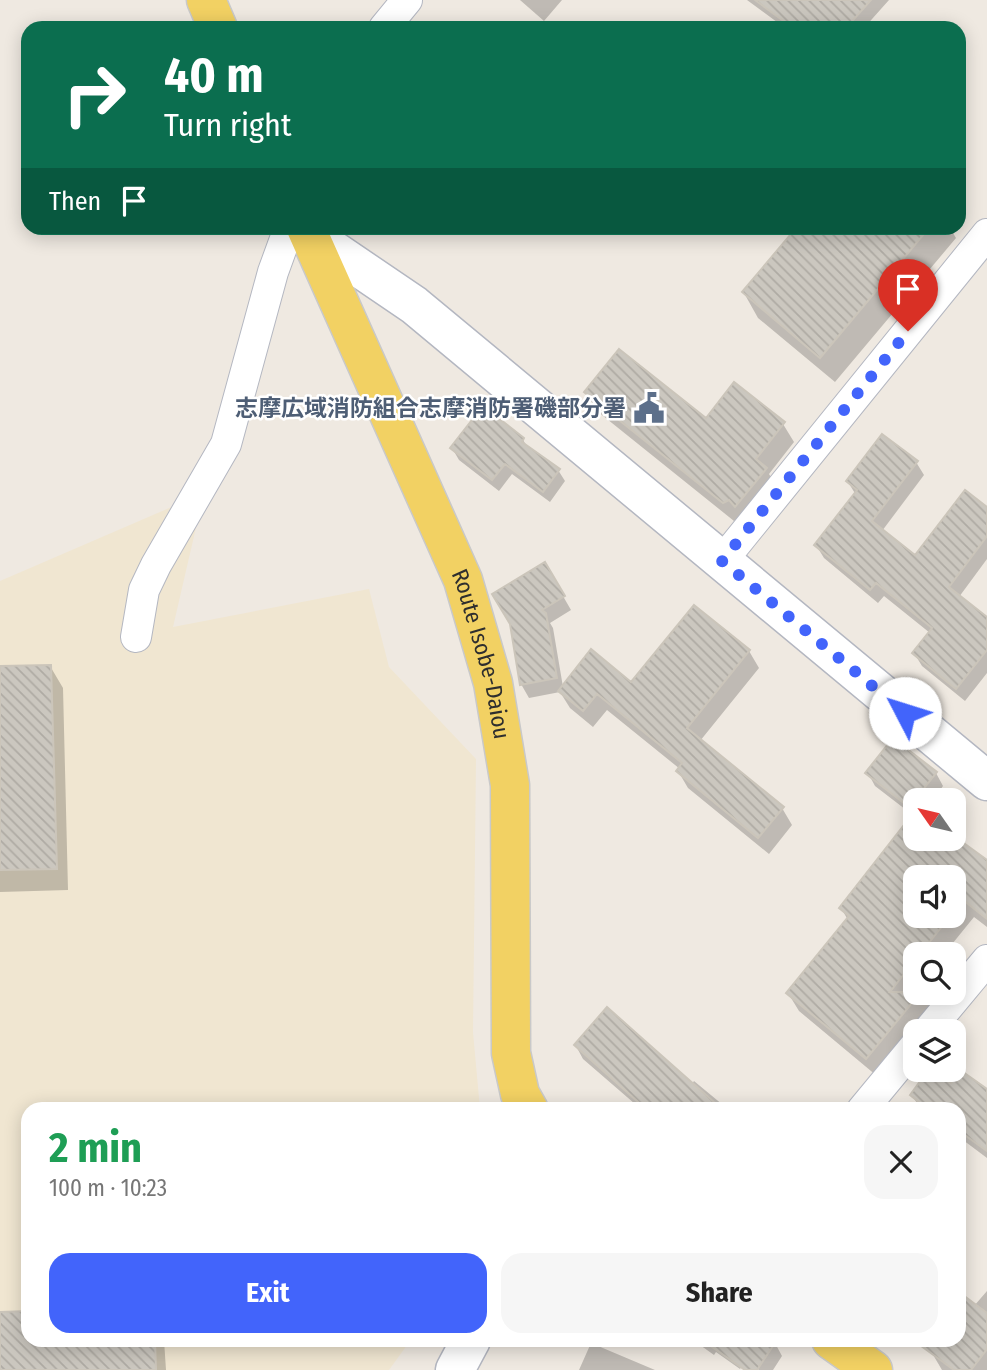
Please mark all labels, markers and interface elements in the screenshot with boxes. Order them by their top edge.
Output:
text: 40 m [164,46,264,105]
icon: right [49,49,140,140]
text: Turn right [164,106,291,144]
icon: arrive [115,182,153,220]
text: Then [49,186,101,217]
pin [878,259,938,331]
icon: arrive [889,270,927,308]
public building icon: 志摩広域消防組合志摩消防署磯部分署 [632,391,666,425]
place label: 志摩広域消防組合志摩消防署磯部分署 [235,394,626,422]
street label: Route Isobe-Daiou [446,564,516,741]
position arrow [868,676,942,750]
north arrow [903,788,966,850]
map controls [903,788,966,1082]
button: sound [903,865,966,928]
button: search [903,942,966,1005]
button: layers [903,1019,966,1082]
text: 2 min [49,1123,142,1173]
button: close [864,1125,938,1199]
text: 100 m · 10:23 [49,1174,167,1202]
button: Exit [49,1253,487,1333]
button: Share [501,1253,938,1333]

